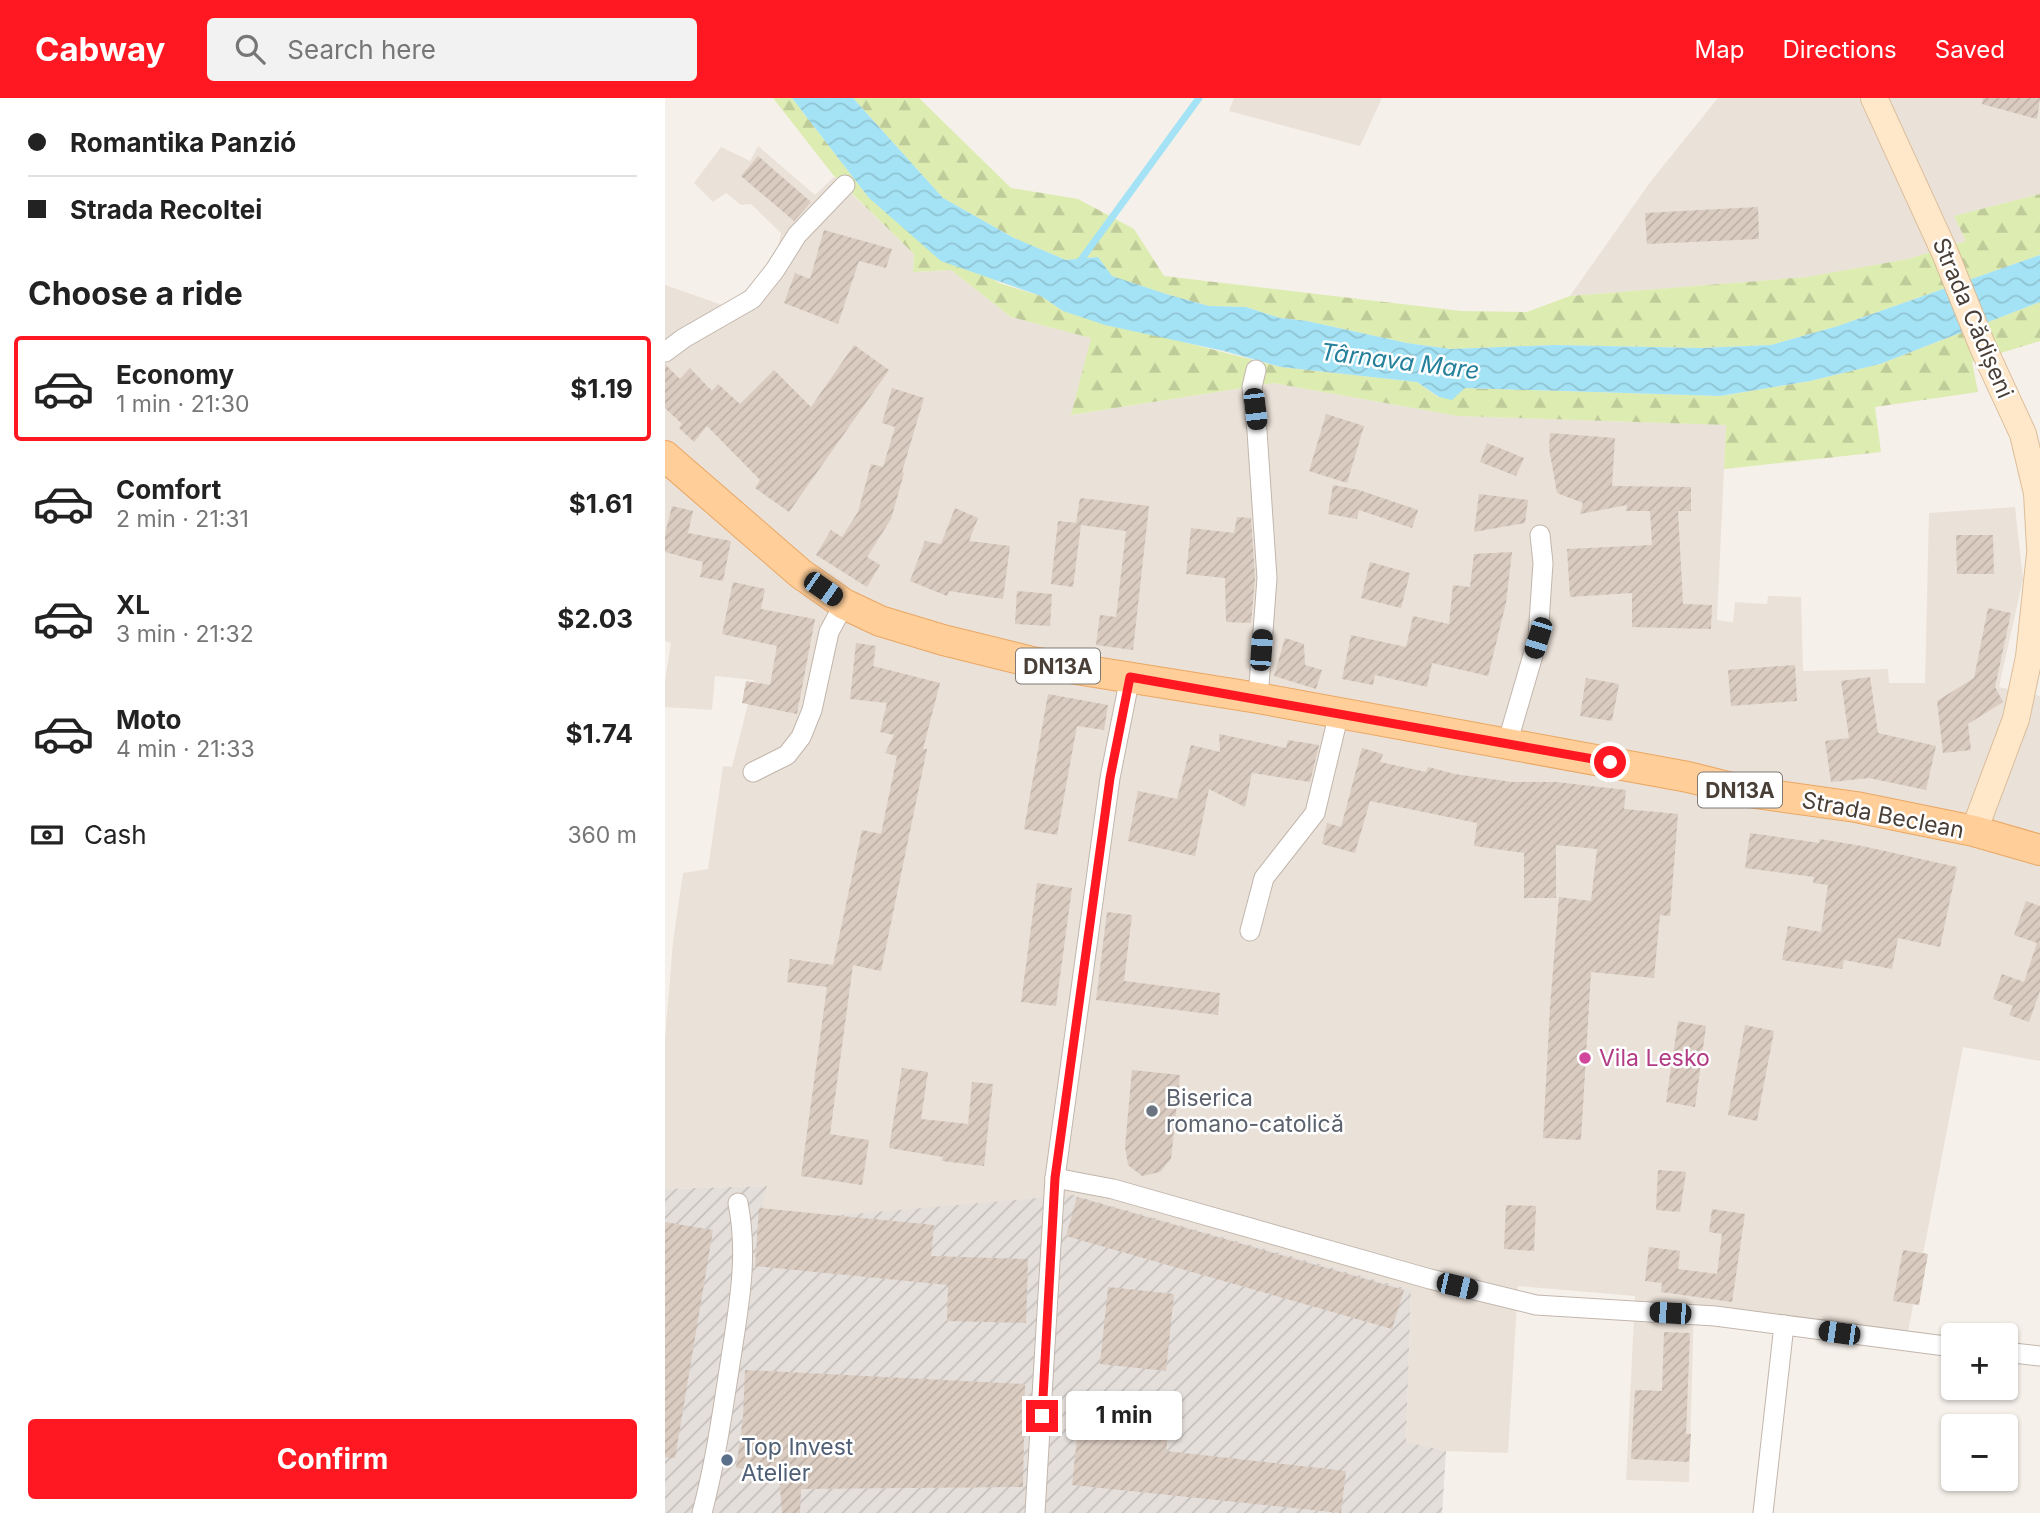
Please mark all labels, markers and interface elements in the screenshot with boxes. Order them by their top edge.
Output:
search box [207,18,697,81]
text: Cabway [35,29,165,69]
icon: search [231,30,269,68]
text: Search here [287,34,436,65]
text: Map [1695,35,1744,64]
text: Directions [1782,35,1897,64]
text: Saved [1935,35,2005,64]
text: Romantika Panzió [70,127,296,158]
text: Strada Recoltei [70,194,262,225]
street label: Strada Cădișeni [1927,234,2019,402]
text: Choose a ride [28,274,243,313]
water label: Târnava Mare [1319,337,1481,385]
icon: car [32,357,95,420]
text: Economy [116,359,234,390]
text: $1.19 [570,373,633,404]
car [1243,387,1268,431]
text: 1 min · 21:30 [116,390,249,418]
icon: car [32,472,95,535]
text: Comfort [116,474,221,505]
text: $1.61 [569,488,633,519]
text: 2 min · 21:31 [116,505,249,533]
car [800,568,847,610]
icon: car [32,587,95,650]
text: XL [116,589,150,620]
text: $2.03 [557,603,633,634]
car [1522,615,1555,661]
text: 3 min · 21:32 [116,620,254,648]
car [1250,628,1273,672]
road number: DN13A [1016,648,1100,684]
icon: car [32,702,95,765]
text: Moto [116,704,181,735]
text: $1.74 [566,718,633,749]
text: 4 min · 21:33 [116,735,255,763]
route start [1594,746,1626,778]
road number: DN13A [1698,772,1782,808]
street label: Strada Beclean [1800,786,1966,844]
icon: cash [28,816,66,854]
text: Cash [84,819,147,850]
text: 360 m [567,821,637,849]
place label: Vila Lesko [1599,1044,1710,1072]
marker: Vila Lesko [1577,1050,1593,1066]
place label: Biserica romano-catolică [1166,1084,1344,1138]
marker: Biserica romano-catolică [1144,1103,1160,1119]
car [1435,1271,1480,1301]
car [1649,1301,1692,1325]
car [1817,1320,1862,1346]
map controls [1941,1323,2018,1491]
button: + [1941,1323,2018,1400]
callout: 1 min [1067,1392,1182,1440]
route end [1026,1400,1058,1432]
text: 1 min [1096,1401,1152,1429]
button: − [1941,1414,2018,1491]
button: Confirm [28,1419,637,1499]
place label: Top Invest Atelier [741,1433,854,1487]
marker: Top Invest Atelier [719,1452,735,1468]

